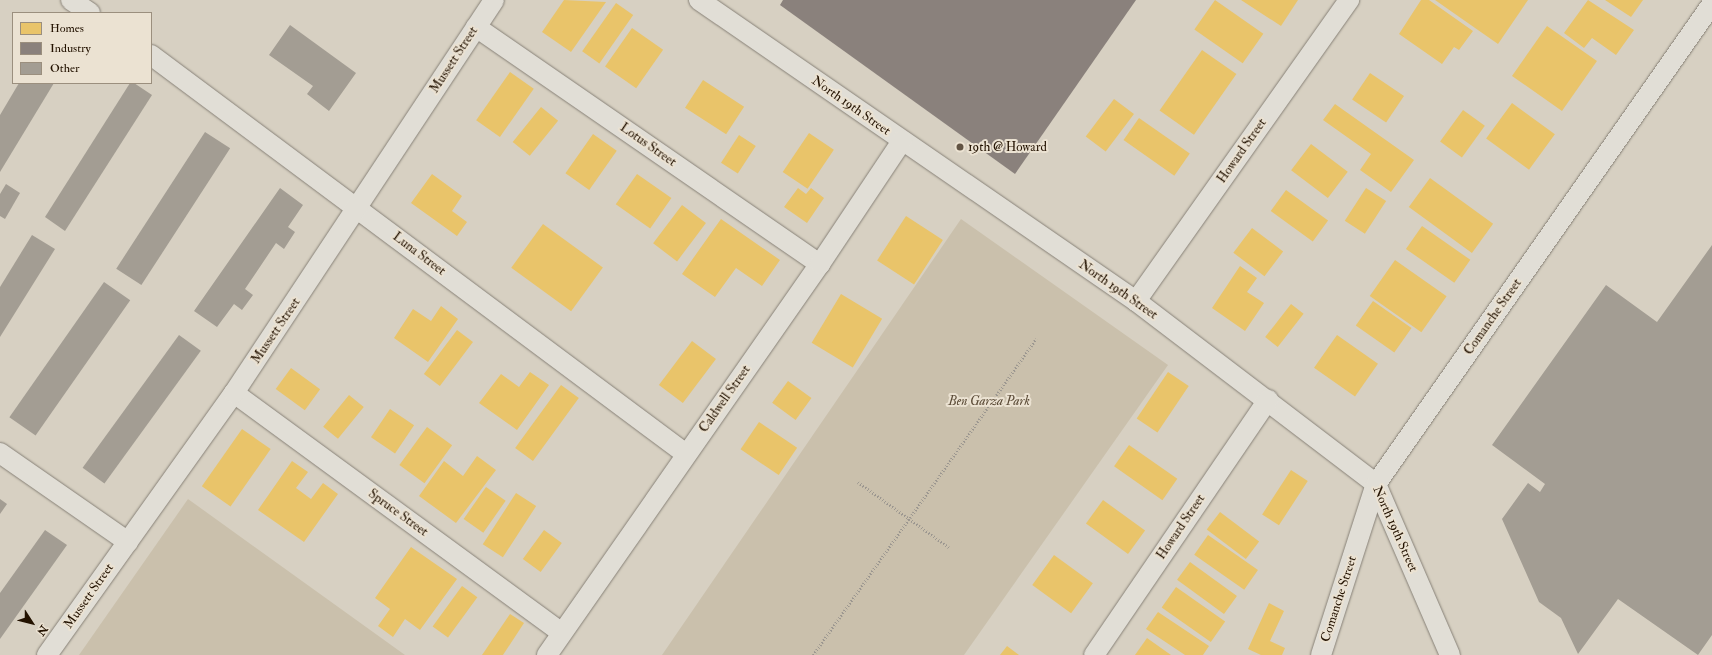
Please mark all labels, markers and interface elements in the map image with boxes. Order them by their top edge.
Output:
legend [12,12,152,84]
text: Homes [50,21,84,36]
street label: Mussett Street [427,24,481,96]
text: Industry [50,41,91,56]
text: Other [50,61,79,76]
street label: North 19th Street [809,73,893,139]
street label: Howard Street [1214,116,1270,186]
street label: Lotus Street [617,120,679,170]
place label: 19th @ Howard [968,139,1047,155]
marker: 19th @ Howard [955,142,965,152]
street label: Luna Street [389,229,449,279]
street label: North 19th Street [1076,257,1160,323]
street label: Comanche Street [1461,276,1525,358]
street label: Mussett Street [248,295,304,367]
street label: Caldwell Street [696,362,754,436]
park label: Ben Garza Park [948,393,1030,409]
street label: North 19th Street [1369,484,1421,574]
street label: Spruce Street [365,486,431,540]
street label: Howard Street [1154,491,1208,563]
street label: Comanche Street [1318,554,1360,644]
street label: Mussett Street [61,560,117,632]
north arrow [12,603,52,643]
text: N [34,623,50,638]

